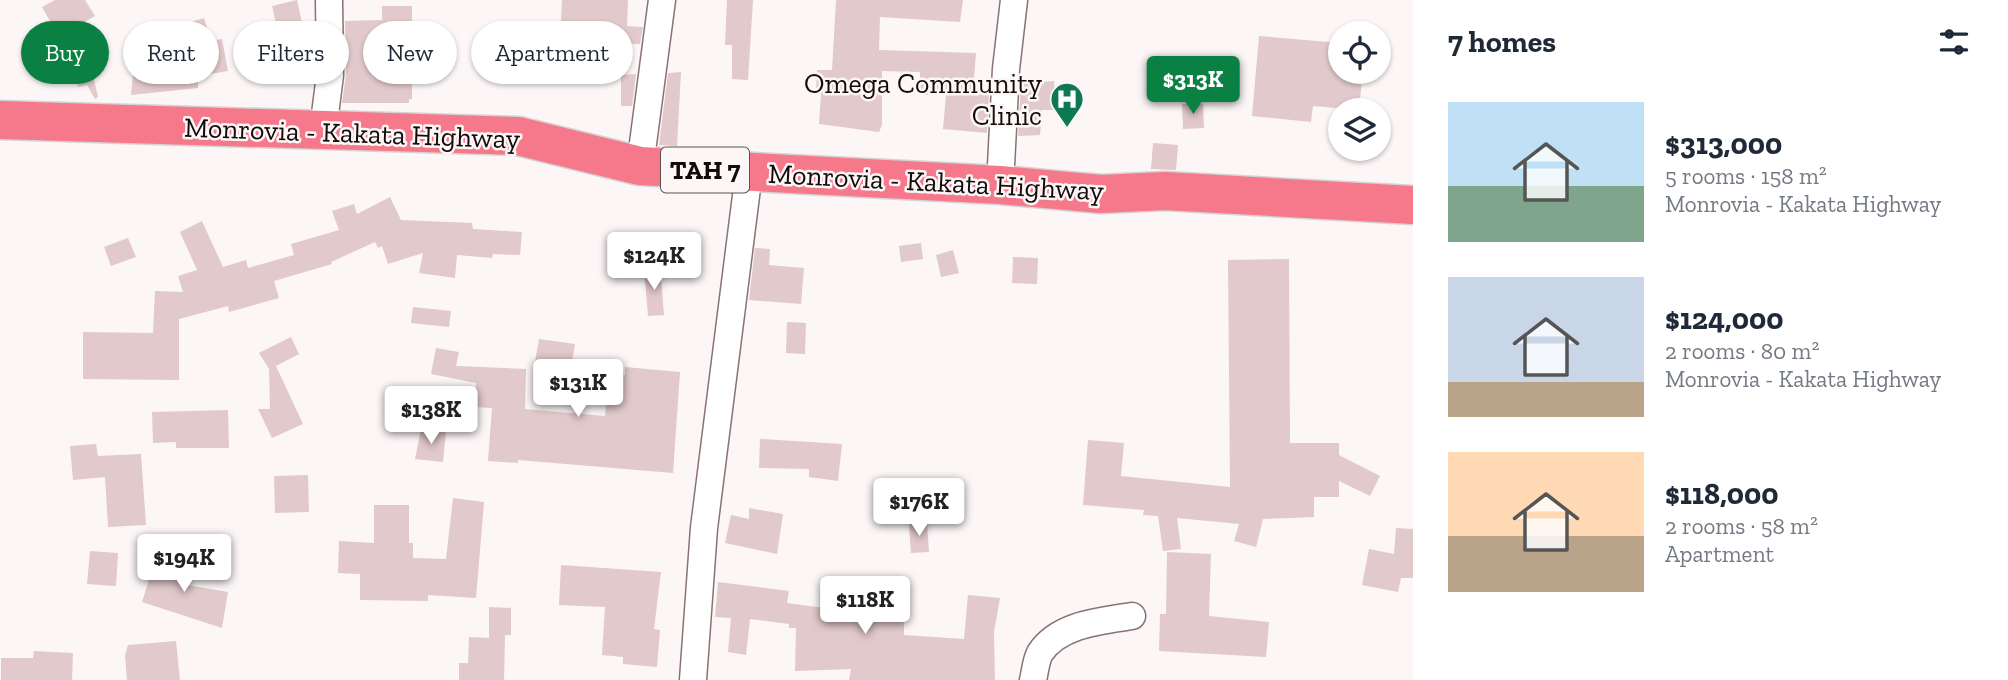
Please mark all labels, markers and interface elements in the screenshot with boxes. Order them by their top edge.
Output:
chip: Buy [21,21,109,84]
chip: Rent [123,21,219,84]
chip: Filters [233,21,349,84]
chip: New [363,21,457,84]
chip: Apartment [471,21,633,84]
map controls [1328,21,1391,161]
button: locate [1328,21,1391,84]
icon: filters [1935,23,1973,61]
text: 7 homes [1448,24,1556,60]
pin: $313K [1144,57,1242,116]
text: $313K [1163,65,1223,93]
place label: Omega Community Clinic [804,67,1043,132]
hospital icon: Omega Community Clinic [1048,80,1086,129]
button: layers [1328,98,1391,161]
street label: Monrovia - Kakata Highway [183,111,521,155]
text: $313,000 [1665,126,1782,162]
icon: home [1504,130,1588,214]
road number: TAH 7 [661,148,749,192]
street label: Monrovia - Kakata Highway [767,157,1105,207]
text: 5 rooms · 158 m² [1665,162,1827,190]
text: Monrovia - Kakata Highway [1665,190,1941,218]
pin: $124K [605,232,703,292]
text: $124K [623,241,685,269]
text: $124,000 [1665,301,1784,337]
icon: home [1504,305,1588,389]
text: 2 rooms · 80 m² [1665,337,1819,365]
pin: $131K [529,360,627,419]
text: Monrovia - Kakata Highway [1665,365,1941,393]
text: $131K [549,368,607,396]
pin: $138K [382,386,480,446]
text: $138K [401,395,461,423]
text: $118,000 [1665,476,1779,512]
pin: $176K [870,478,968,538]
icon: home [1504,480,1588,564]
text: $176K [889,487,949,515]
text: 2 rooms · 58 m² [1665,512,1818,540]
pin: $194K [135,534,233,594]
text: Apartment [1665,540,1774,568]
text: $194K [153,543,215,571]
pin: $118K [816,576,914,636]
text: $118K [836,585,894,613]

